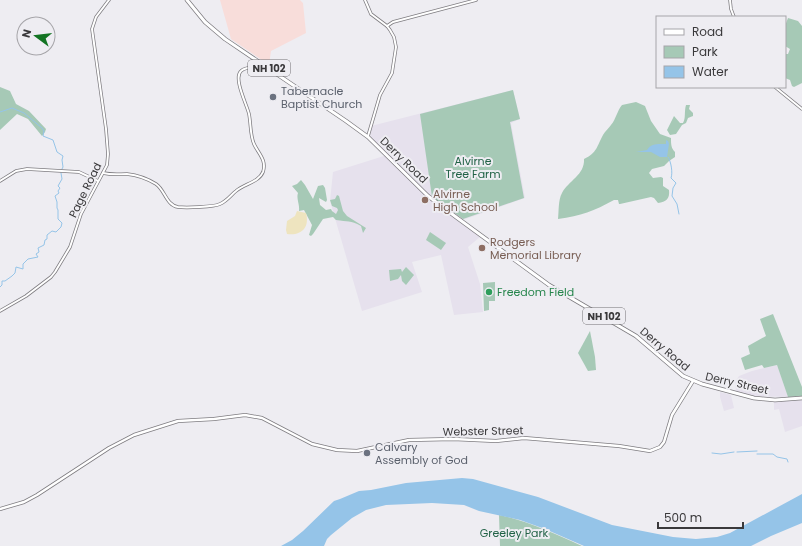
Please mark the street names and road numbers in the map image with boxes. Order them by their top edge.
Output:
road number: NH 102 [248,60,290,76]
street label: Derry Road [377,133,431,187]
street label: Page Road [65,160,105,220]
road number: NH 102 [583,308,625,324]
street label: Derry Road [637,323,693,375]
street label: Derry Street [704,368,770,398]
street label: Webster Street [442,422,524,440]

